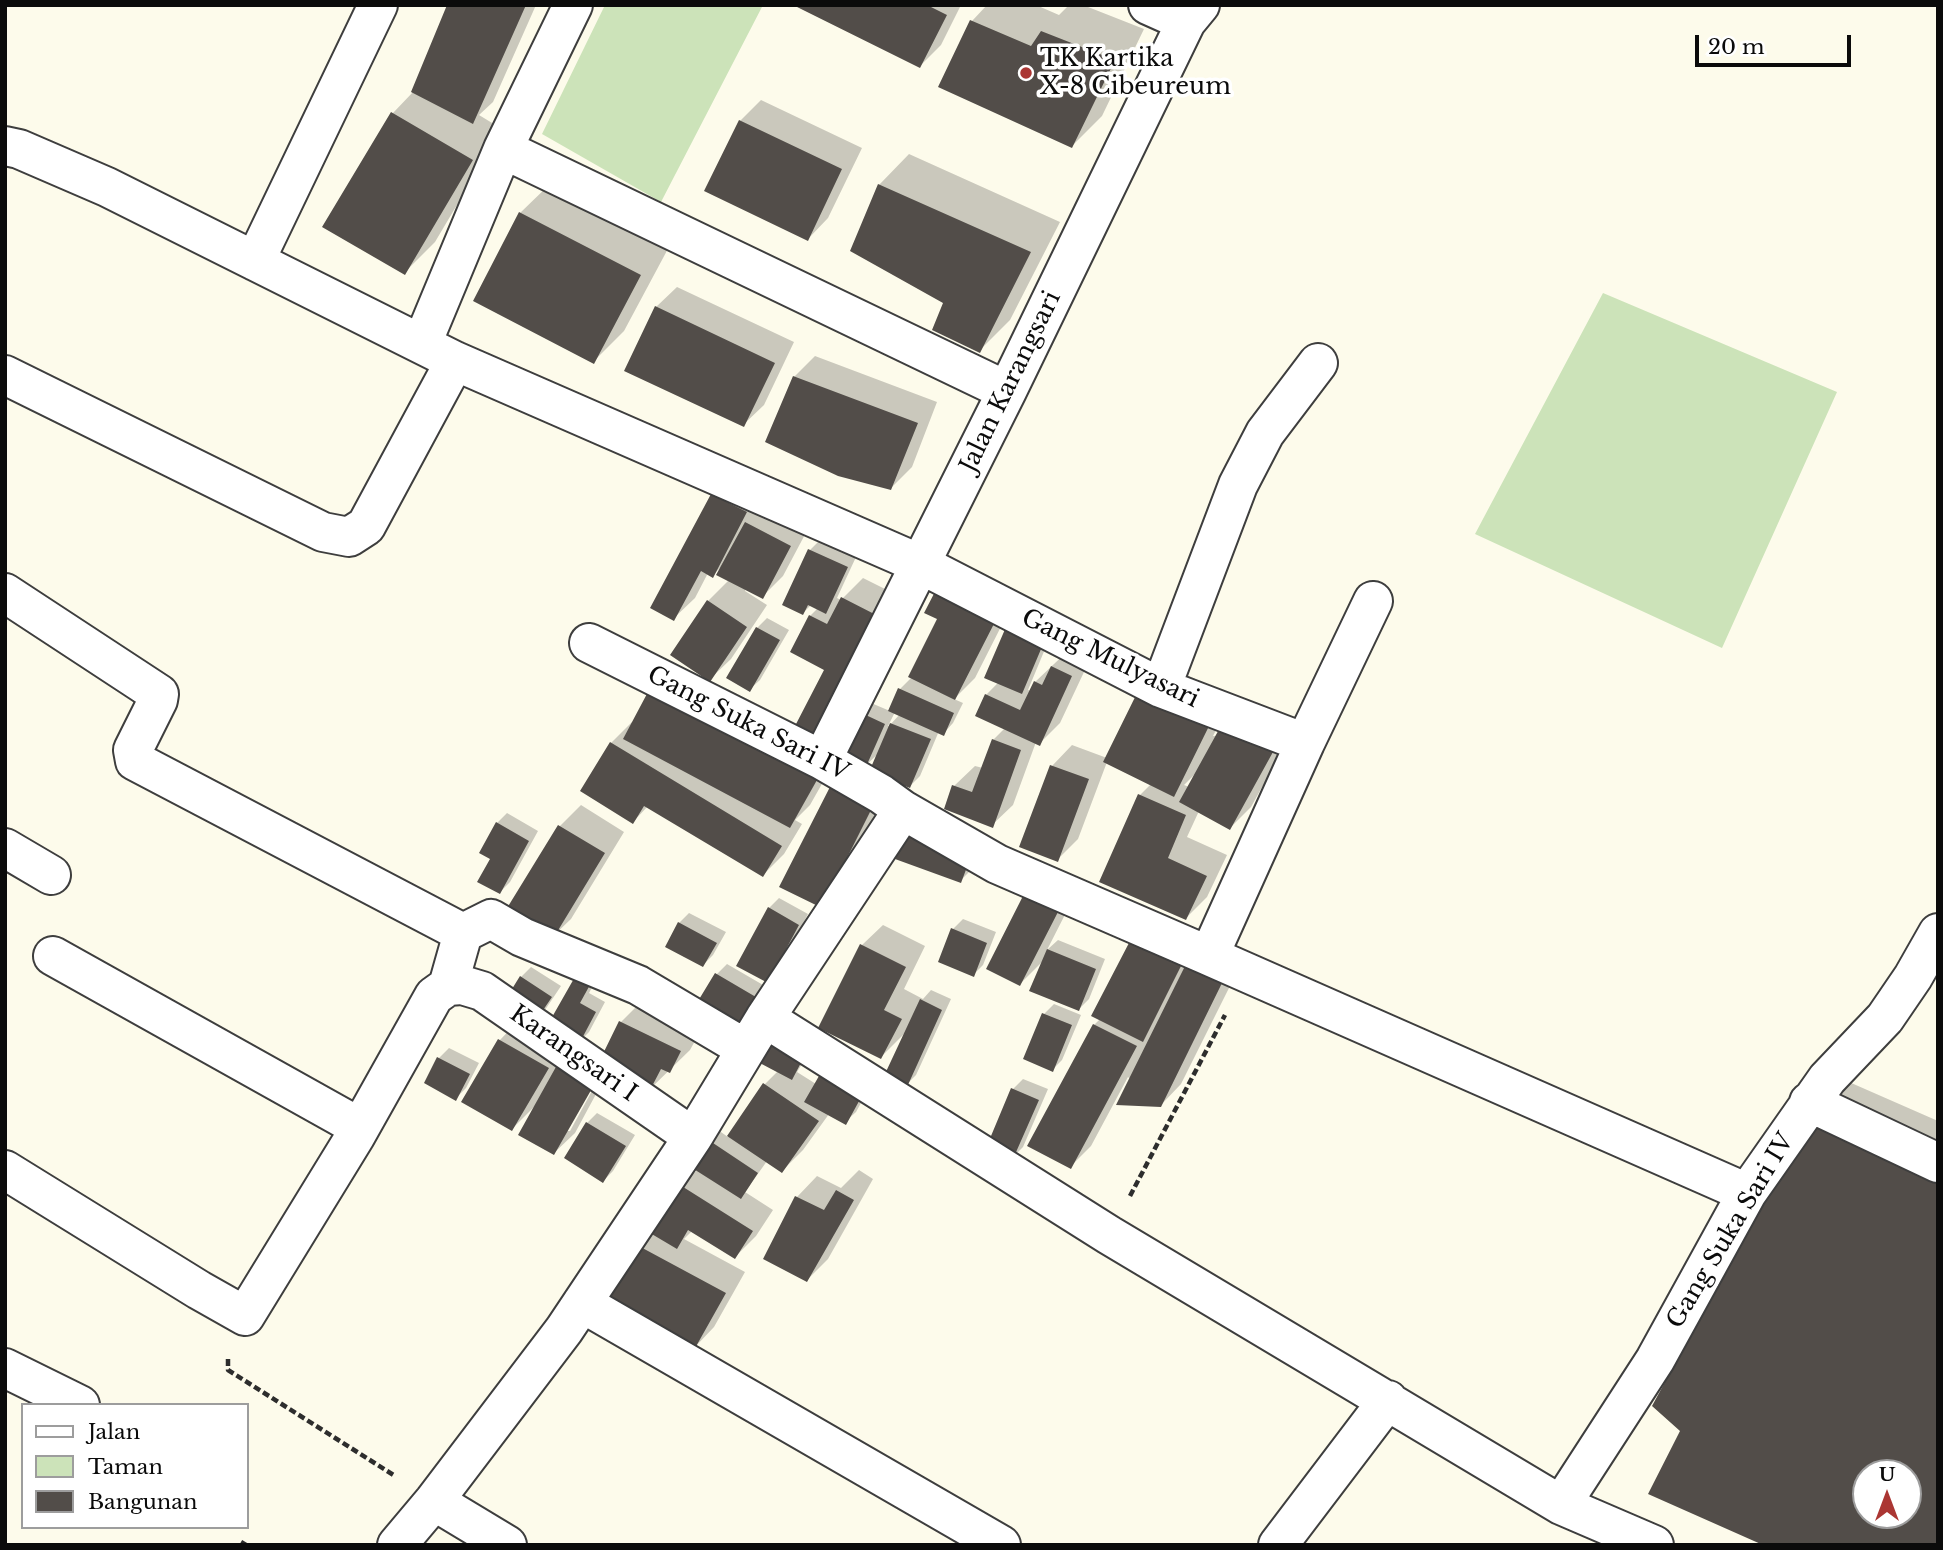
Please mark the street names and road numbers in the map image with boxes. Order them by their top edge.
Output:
street label: Jalan Karangsari [955,287,1067,477]
street label: Gang Mulyasari [1017,604,1203,714]
street label: Gang Suka Sari IV [642,661,854,787]
street label: Karangsari I [504,1000,642,1108]
street label: Gang Suka Sari IV [1661,1128,1801,1334]

